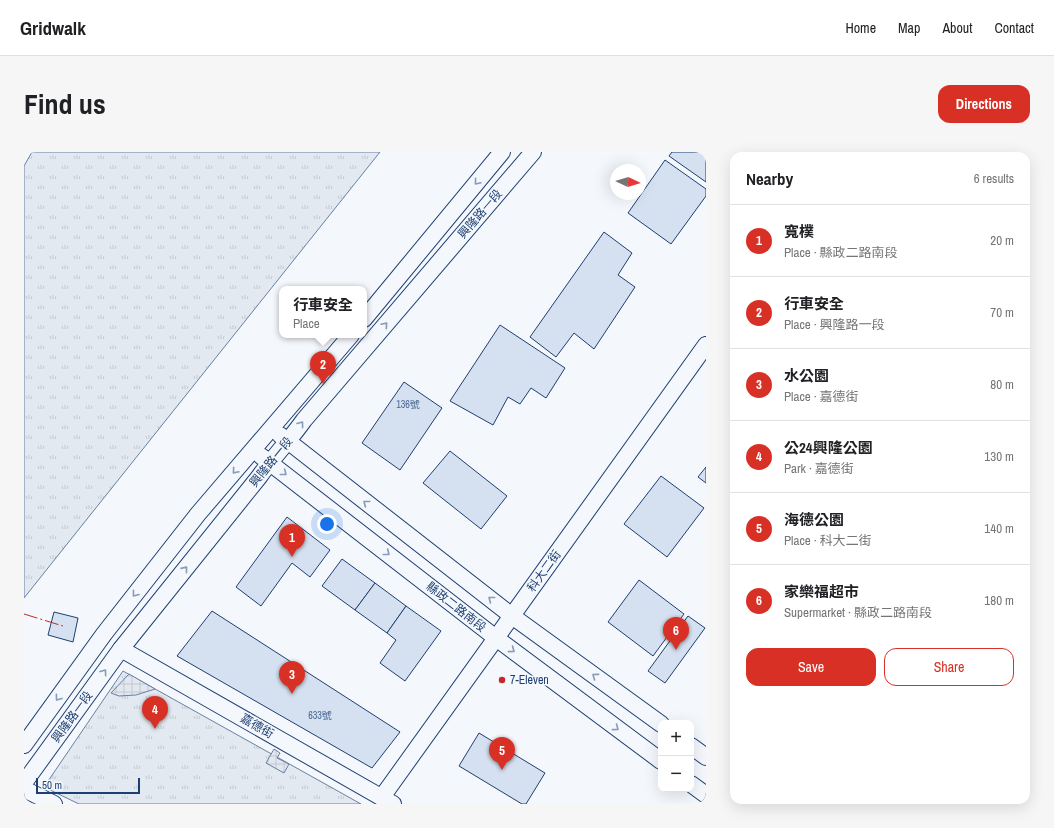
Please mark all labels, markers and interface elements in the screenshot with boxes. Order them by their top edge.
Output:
text: Gridwalk [20,15,86,41]
text: Home [845,19,876,37]
text: Map [898,19,920,37]
text: About [942,19,972,37]
text: Contact [994,19,1034,37]
text: Find us [24,85,106,123]
button: Directions [938,85,1030,123]
north arrow [610,164,646,200]
text: Nearby [746,167,793,190]
text: 6 results [974,170,1014,187]
one-way arrow [475,177,482,185]
street label: 興隆路一段 [454,186,506,242]
text: 寬樸 [784,221,814,242]
text: 1 [756,232,762,249]
text: 20 m [990,232,1014,249]
text: Place · 縣政二路南段 [784,244,898,261]
popup [279,286,367,338]
text: 行車安全 [784,293,844,314]
text: 行車安全 [293,294,353,315]
text: 2 [756,304,762,321]
text: 70 m [990,304,1014,321]
text: Place [293,315,320,332]
text: Place · 興隆路一段 [784,316,885,333]
one-way arrow [380,323,387,330]
pin: 2 [310,351,336,384]
text: 水公園 [784,365,829,386]
text: 3 [756,376,762,393]
text: 80 m [990,376,1014,393]
text: Place · 嘉德街 [784,388,859,405]
house number: 136號 [396,398,420,411]
one-way arrow [296,422,303,429]
street label: 興隆路一段 [246,434,296,490]
text: 公24興隆公園 [784,437,873,458]
text: 4 [756,448,762,465]
text: 130 m [984,448,1014,465]
text: Park · 嘉德街 [784,460,854,477]
one-way arrow [232,467,239,474]
one-way arrow [280,469,287,476]
one-way arrow [363,500,370,507]
text: 海德公園 [784,509,844,530]
your location [317,514,337,534]
text: 5 [756,520,762,537]
text: 140 m [984,520,1014,537]
pin: 1 [279,524,305,557]
text: Place · 科大二街 [784,532,872,549]
street label: 科大二街 [523,547,565,595]
one-way arrow [383,548,390,555]
one-way arrow [180,567,187,574]
street label: 縣政二路南段 [423,579,489,635]
text: 家樂福超市 [784,581,859,602]
one-way arrow [133,590,140,597]
text: 6 [756,592,762,609]
text: 180 m [984,592,1014,609]
one-way arrow [488,597,495,604]
text: Supermarket · 縣政二路南段 [784,604,932,621]
pin: 6 [663,617,689,650]
one-way arrow [508,645,515,652]
button: Save [746,648,876,686]
button: Share [884,648,1014,686]
pin: 3 [279,661,305,694]
one-way arrow [99,669,106,676]
place label: 7-Eleven [510,672,549,688]
one-way arrow [593,674,600,681]
marker: 7-Eleven [497,675,507,685]
street label: 興隆路一段 [48,688,96,746]
one-way arrow [56,694,63,701]
pin: 4 [142,696,168,729]
house number: 633號 [308,709,332,722]
street label: 嘉德街 [237,710,277,742]
map controls [658,720,694,792]
button: + [658,720,694,756]
one-way arrow [612,723,619,730]
pin: 5 [489,737,515,770]
button: − [658,756,694,792]
scale bar [36,776,140,795]
text: 50 m [42,778,62,792]

